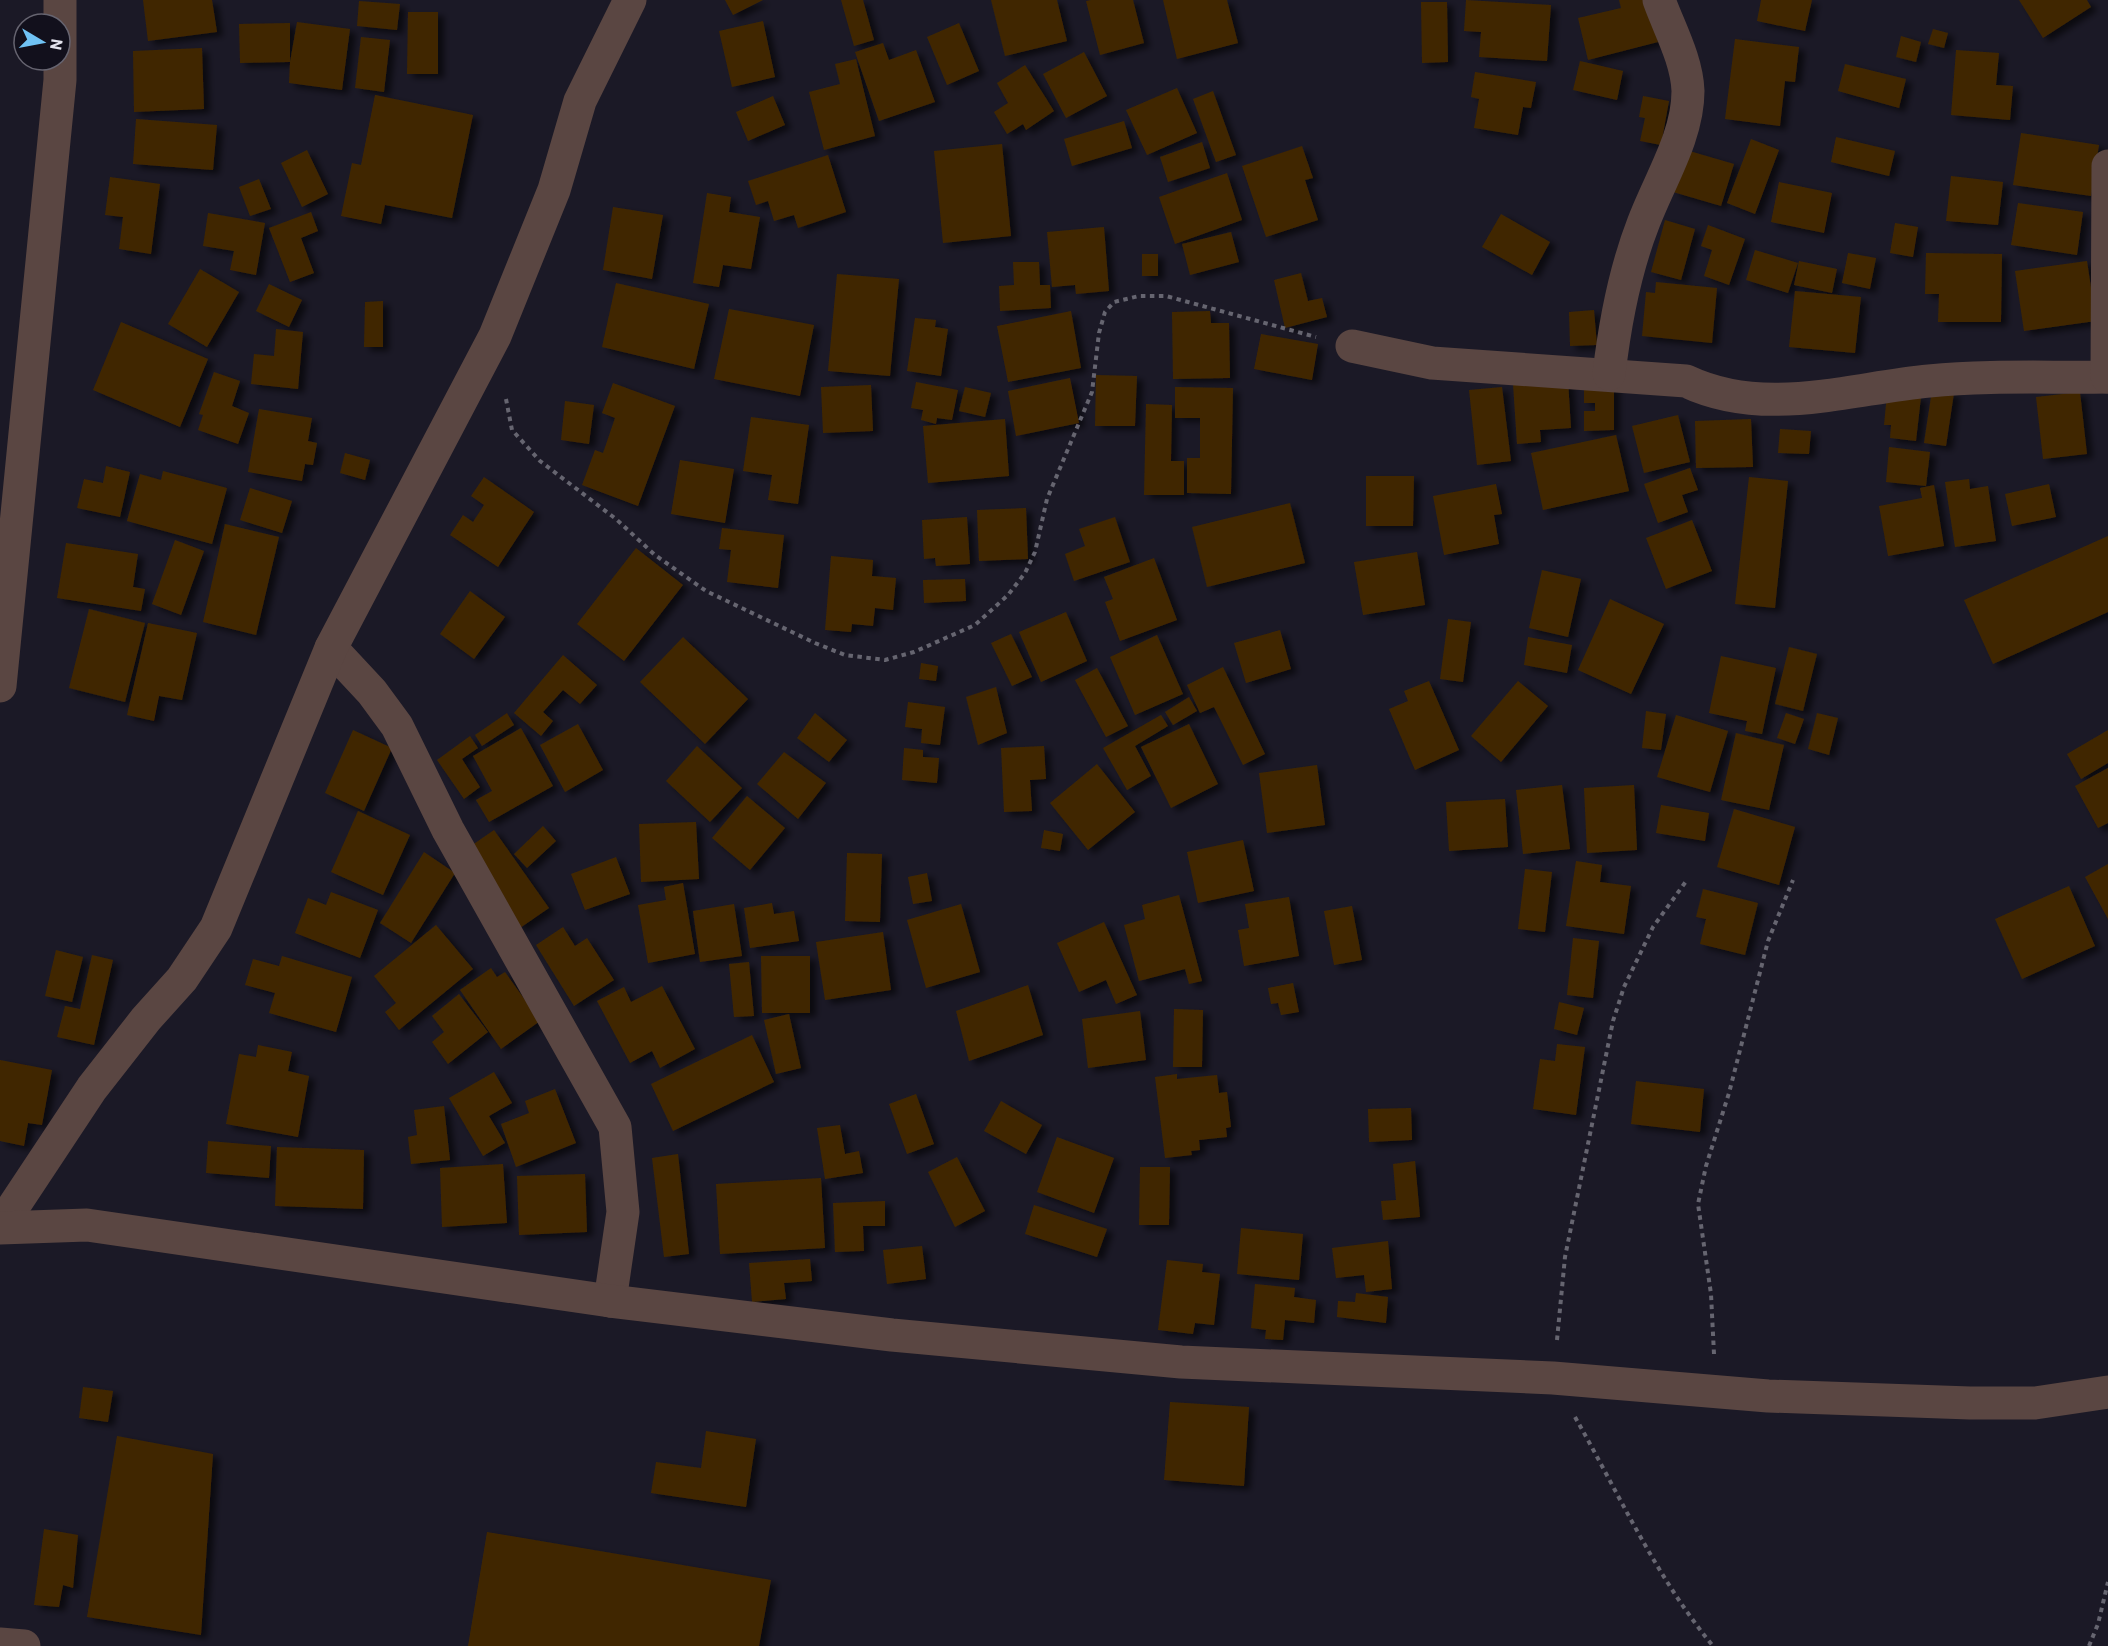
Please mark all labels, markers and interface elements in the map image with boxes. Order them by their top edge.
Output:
north arrow [12,12,72,72]
text: N [47,38,68,52]

